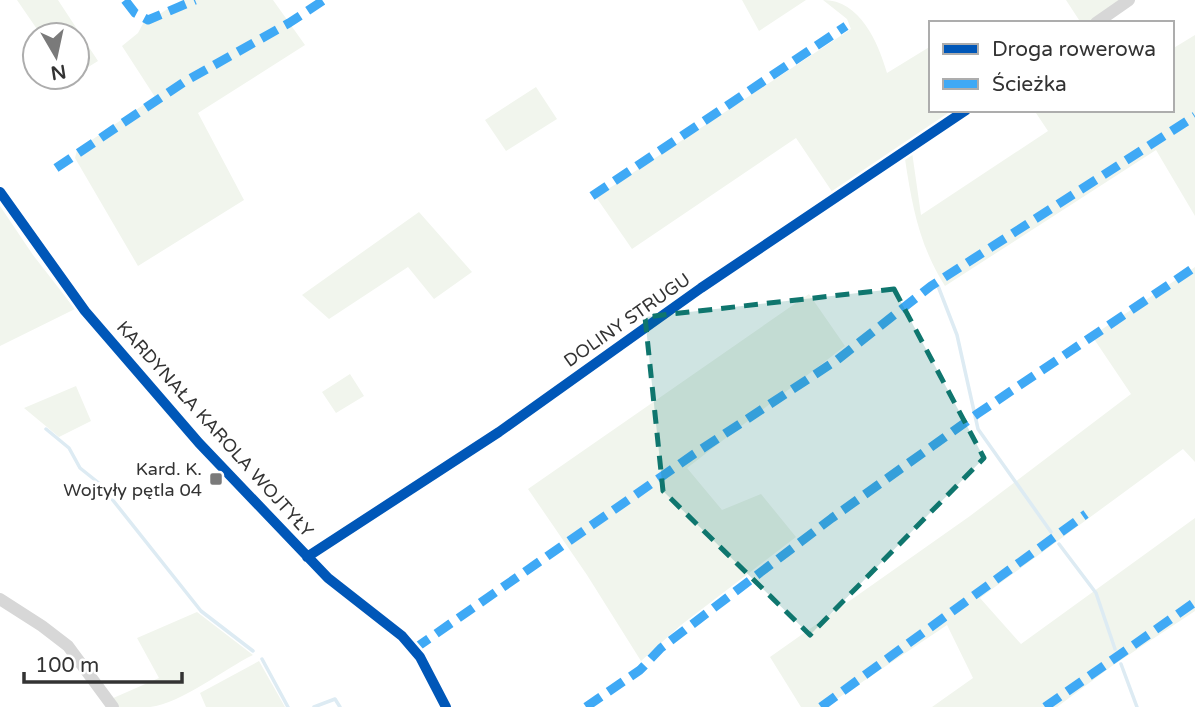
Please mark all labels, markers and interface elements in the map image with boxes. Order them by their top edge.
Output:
north arrow [21,21,91,91]
legend [929,21,1174,112]
text: Droga rowerowa [992,37,1156,62]
text: N [49,60,68,84]
text: Ścieżka [992,72,1067,97]
street label: DOLINY STRUGU [560,268,694,372]
street label: KARDYNAŁA KAROLA WOJTYŁY [112,316,318,542]
place label: Kard. K. Wojtyły pętla 04 [63,458,202,501]
marker: Kard. K. Wojtyły pętla 04 [208,471,224,487]
scale bar [24,640,182,684]
text: 100 m [35,653,99,678]

